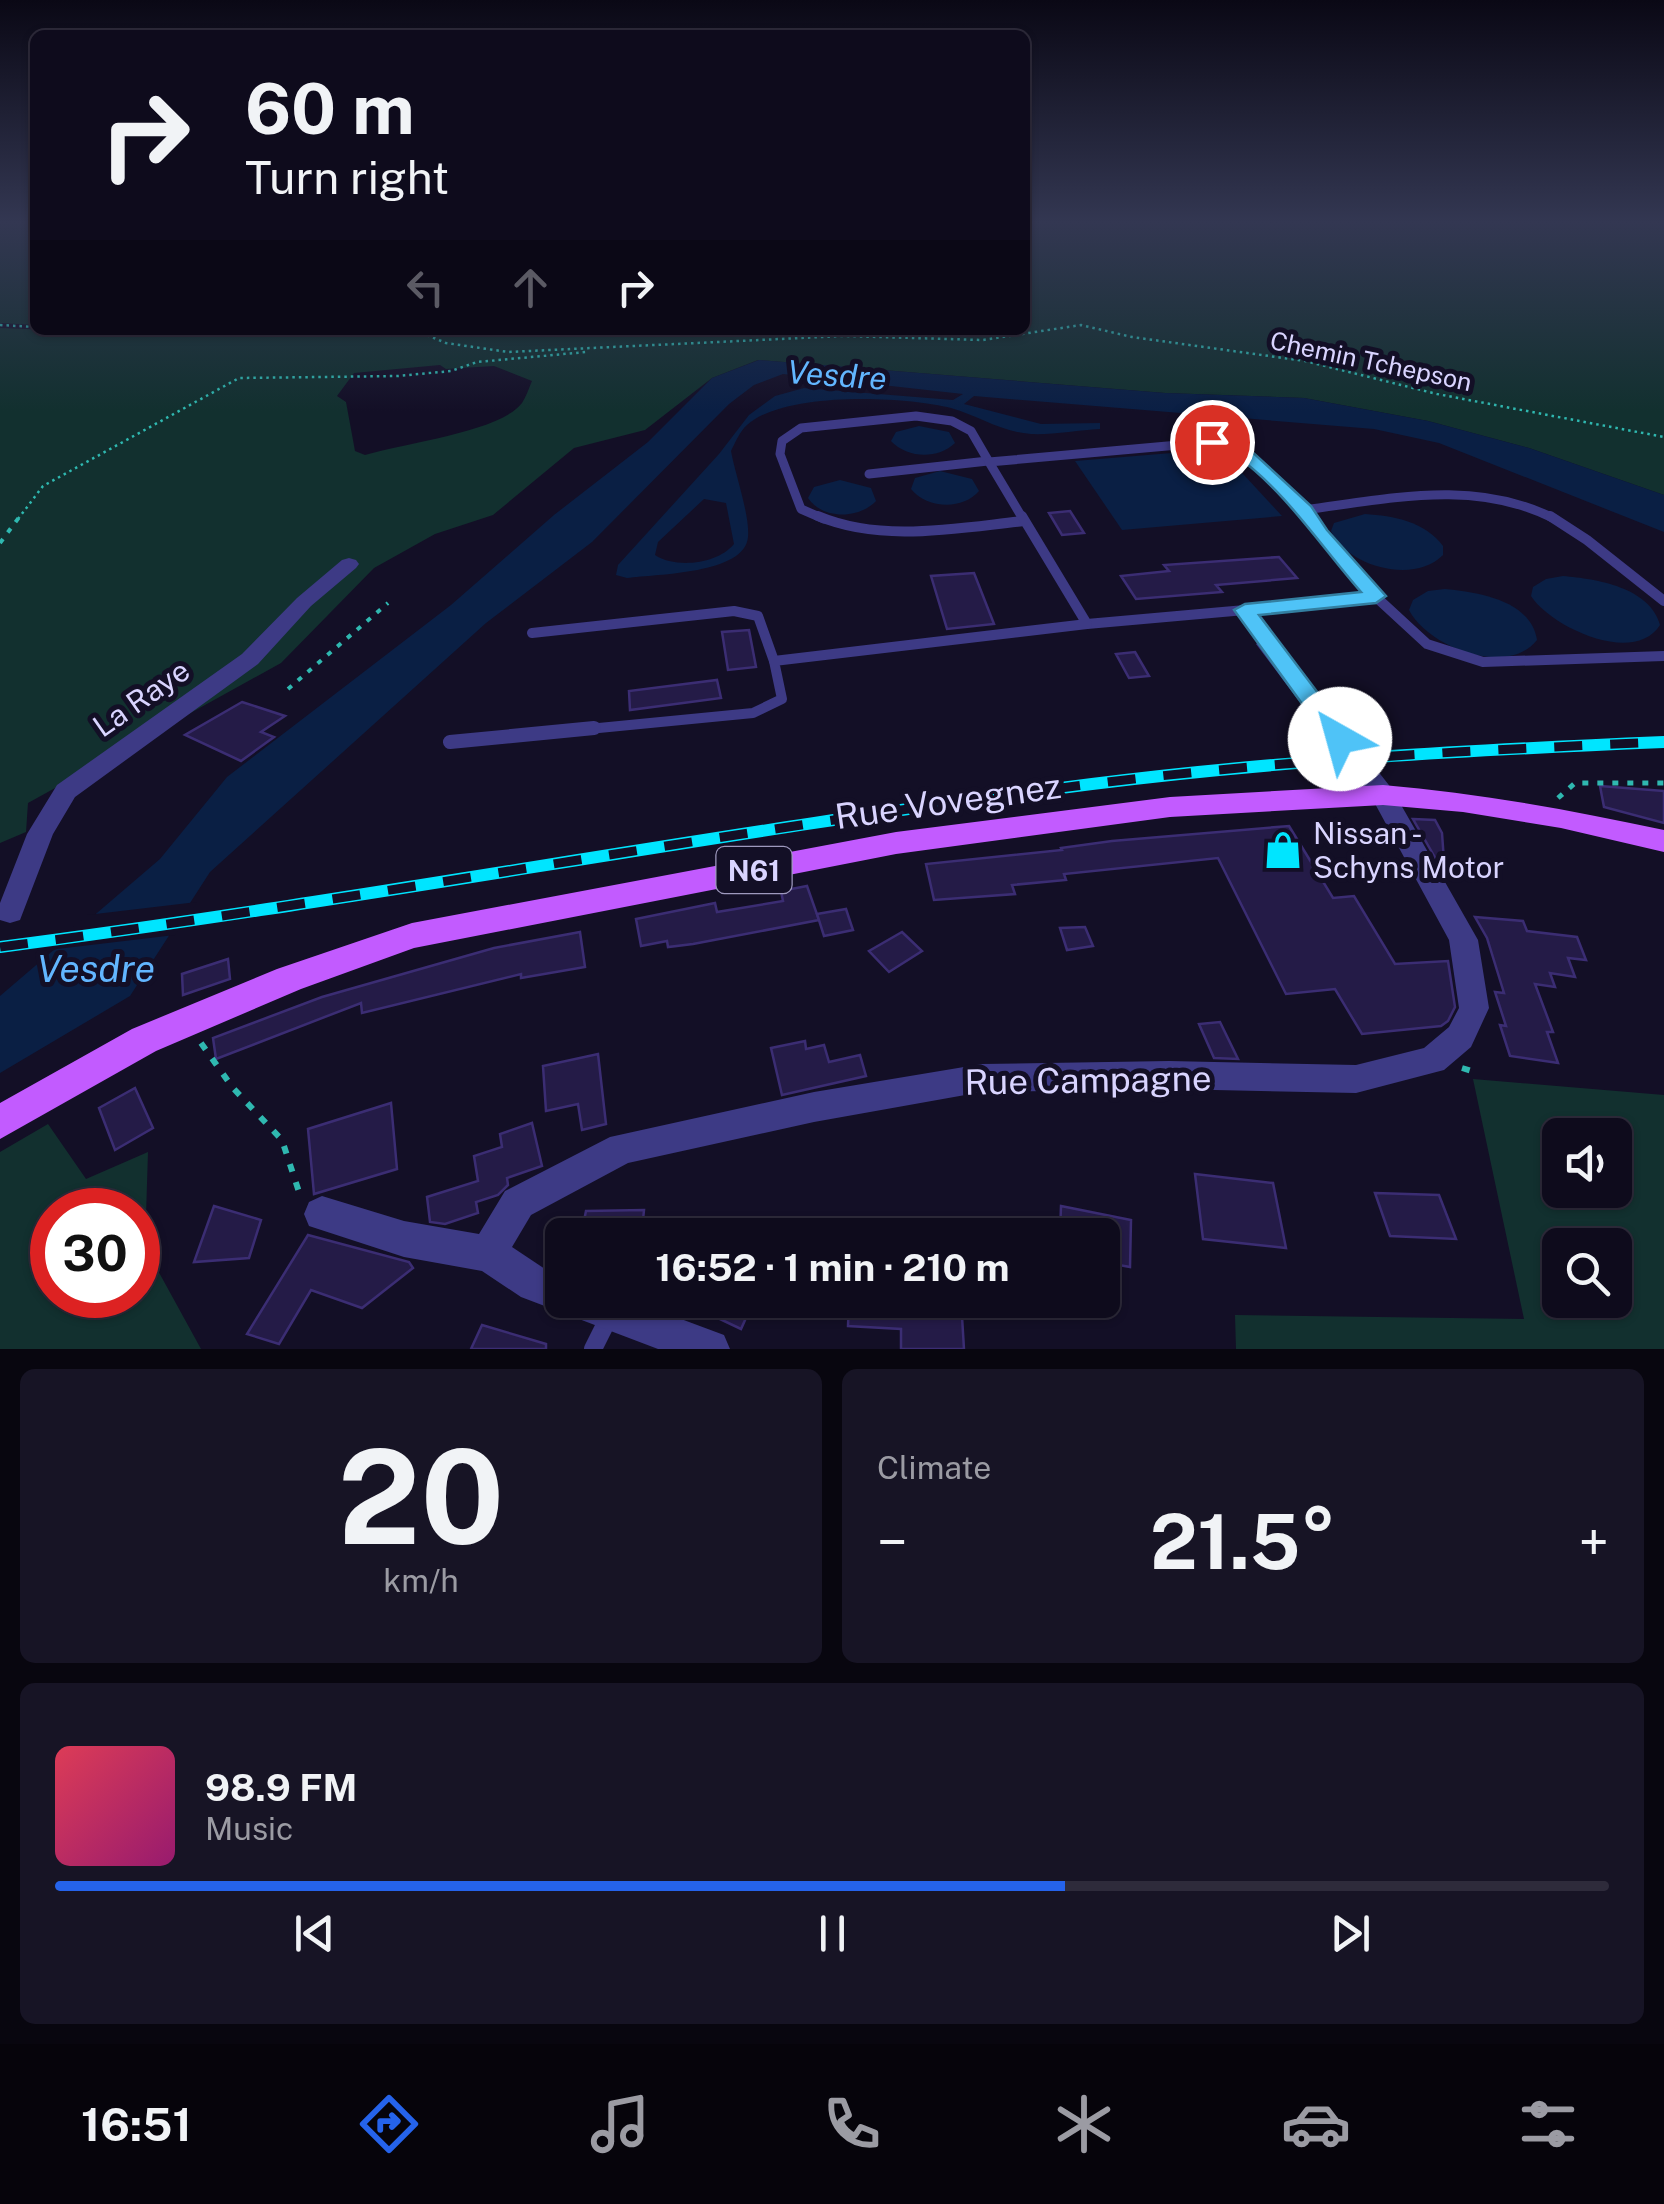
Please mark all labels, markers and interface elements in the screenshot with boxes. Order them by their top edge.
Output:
text: 60 m [245,67,415,150]
icon: right [80,70,210,200]
text: Turn right [245,151,449,204]
icon: left [398,260,453,315]
icon: ahead [503,260,558,315]
icon: right [608,260,663,315]
street label: Chemin Tchepson [1267,325,1475,397]
water label: Vesdre [786,353,888,397]
pin [1170,400,1255,485]
icon: arrive [1185,415,1240,470]
street label: La Raye [86,652,196,744]
position arrow [1288,687,1392,791]
street label: Rue Vovegnez [832,765,1064,837]
place label: Nissan - Schyns Motor [1313,815,1504,885]
shop icon: Nissan - Schyns Motor [1262,829,1304,871]
road number: N61 [716,847,792,893]
water label: Vesdre [37,946,155,991]
street label: Rue Campagne [964,1057,1212,1103]
map controls [1542,1118,1632,1318]
button: sound [1542,1118,1632,1208]
speed limit sign: 30 [30,1188,160,1318]
button: search [1542,1228,1632,1318]
text: 16:52 · 1 min · 210 m [655,1245,1010,1290]
text: 20 [338,1421,504,1573]
text: Climate [877,1449,991,1486]
text: 21.5° [1150,1498,1336,1586]
text: − [877,1510,908,1574]
text: + [1579,1510,1609,1574]
text: km/h [383,1562,459,1599]
text: 98.9 FM [205,1765,357,1810]
text: Music [205,1810,293,1847]
icon: previous [287,1906,342,1961]
icon: pause [805,1906,860,1961]
icon: next [1323,1906,1378,1961]
icon: directions [354,2089,424,2159]
icon: music [585,2089,655,2159]
icon: phone [817,2089,887,2159]
icon: climate [1049,2089,1119,2159]
icon: car [1281,2089,1351,2159]
icon: filters [1513,2089,1583,2159]
text: 16:51 [81,2098,192,2151]

